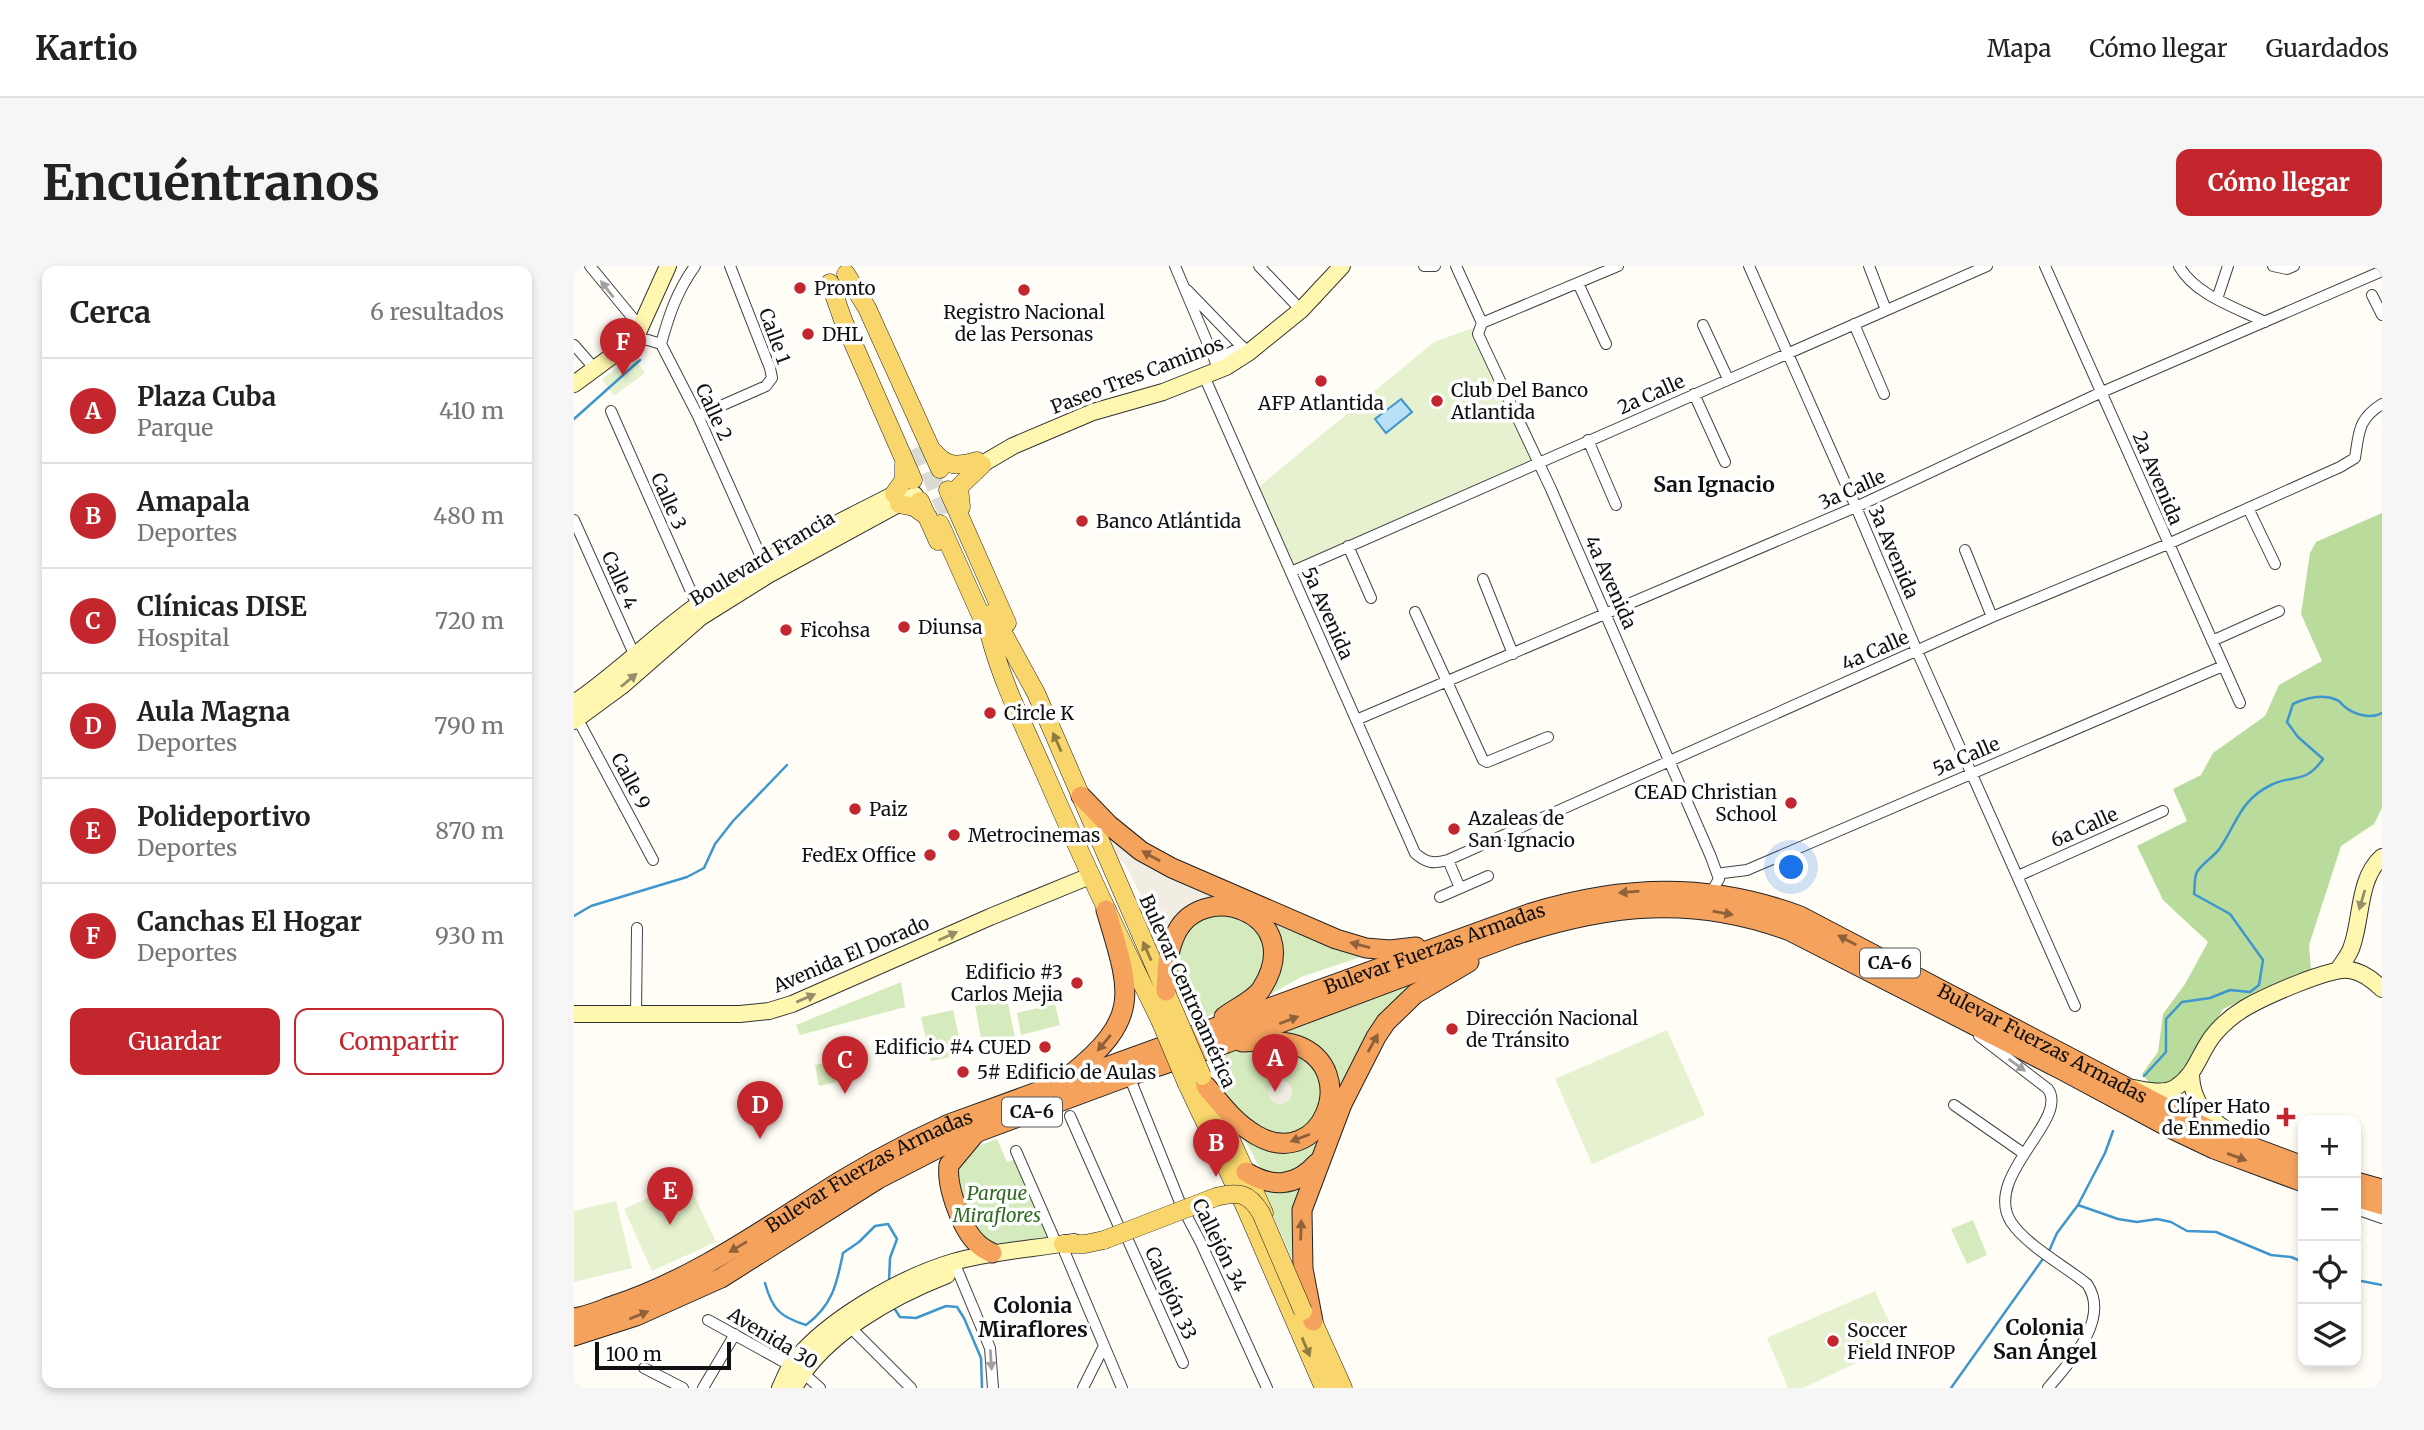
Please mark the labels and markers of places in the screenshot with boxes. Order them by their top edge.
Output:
place label: Pronto [814,276,876,300]
marker: Pronto [792,280,808,296]
marker: Registro Nacional de las Personas [1016,282,1032,298]
place label: Registro Nacional de las Personas [943,300,1105,346]
pin: F [600,318,646,376]
place label: DHL [822,322,863,346]
marker: DHL [800,326,816,342]
marker: AFP Atlantida [1313,373,1329,389]
place label: Club Del Banco Atlantida [1450,378,1588,424]
place label: AFP Atlantida [1257,391,1384,415]
marker: Club Del Banco Atlantida [1429,393,1445,409]
place label: Banco Atlántida [1096,509,1241,533]
marker: Banco Atlántida [1074,513,1090,529]
place label: Diunsa [918,615,983,639]
place label: Ficohsa [800,618,870,642]
marker: Diunsa [896,619,912,635]
marker: Ficohsa [778,622,794,638]
place label: Circle K [1004,701,1074,725]
marker: Circle K [982,705,998,721]
place label: CEAD Christian School [1634,780,1777,826]
marker: CEAD Christian School [1783,795,1799,811]
place label: Paiz [869,797,908,821]
marker: Paiz [847,801,863,817]
place label: Azaleas de San Ignacio [1467,806,1575,852]
marker: Azaleas de San Ignacio [1446,821,1462,837]
place label: Metrocinemas [968,823,1100,847]
marker: Metrocinemas [946,827,962,843]
place label: FedEx Office [801,843,916,867]
marker: FedEx Office [922,847,938,863]
place label: Edificio #3 Carlos Mejia [951,960,1063,1006]
marker: Edificio #3 Carlos Mejia [1069,975,1085,991]
place label: Dirección Nacional de Tránsito [1466,1006,1638,1052]
marker: Dirección Nacional de Tránsito [1444,1021,1460,1037]
pin: A [1252,1034,1298,1092]
place label: Edificio #4 CUED [875,1035,1031,1059]
pin: C [822,1036,868,1094]
marker: Edificio #4 CUED [1037,1039,1053,1055]
place label: 5# Edificio de Aulas [977,1060,1156,1084]
marker: 5# Edificio de Aulas [955,1064,971,1080]
pin: D [737,1081,783,1139]
place label: Clíper Hato de Enmedio [2162,1094,2270,1140]
marker: Clíper Hato de Enmedio [2276,1107,2296,1127]
pin: B [1193,1119,1239,1177]
pin: E [647,1167,693,1225]
place label: Soccer Field INFOP [1847,1318,1955,1364]
marker: Soccer Field INFOP [1825,1333,1841,1349]

